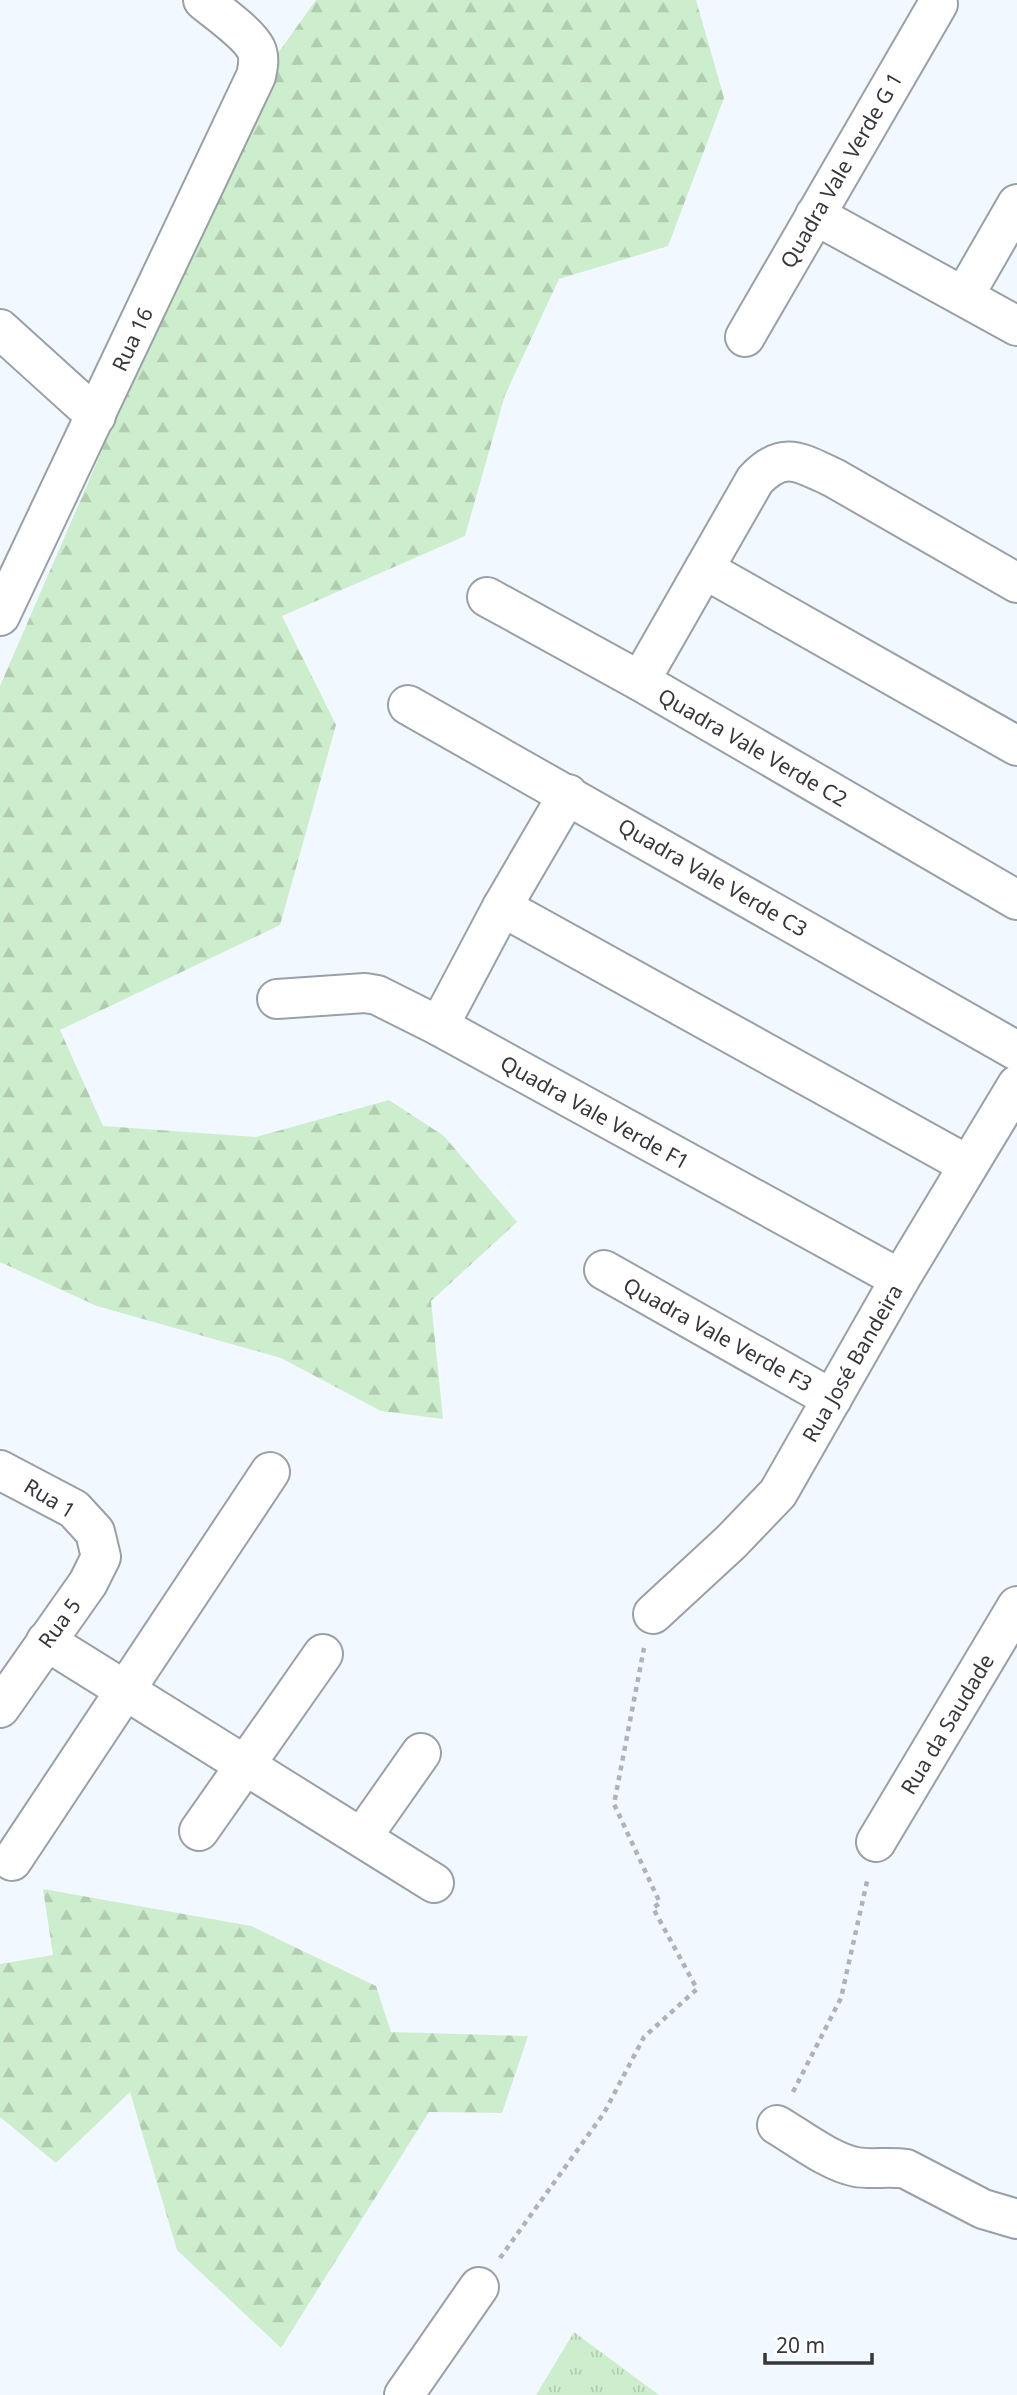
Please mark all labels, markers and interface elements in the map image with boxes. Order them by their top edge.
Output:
street label: Quadra Vale Verde G 1 [773,67,909,273]
street label: Rua 16 [105,303,159,375]
street label: Quadra Vale Verde C2 [653,681,853,813]
street label: Quadra Vale Verde C3 [613,811,813,943]
street label: Quadra Vale Verde F1 [496,1048,694,1176]
street label: Quadra Vale Verde F3 [619,1270,817,1398]
street label: Rua José Bandeira [795,1279,909,1447]
street label: Rua 1 [19,1472,81,1524]
street label: Rua 5 [31,1592,87,1654]
street label: Rua da Saudade [894,1649,1000,1799]
scale bar [765,2322,872,2366]
text: 20 m [776,2331,825,2359]

